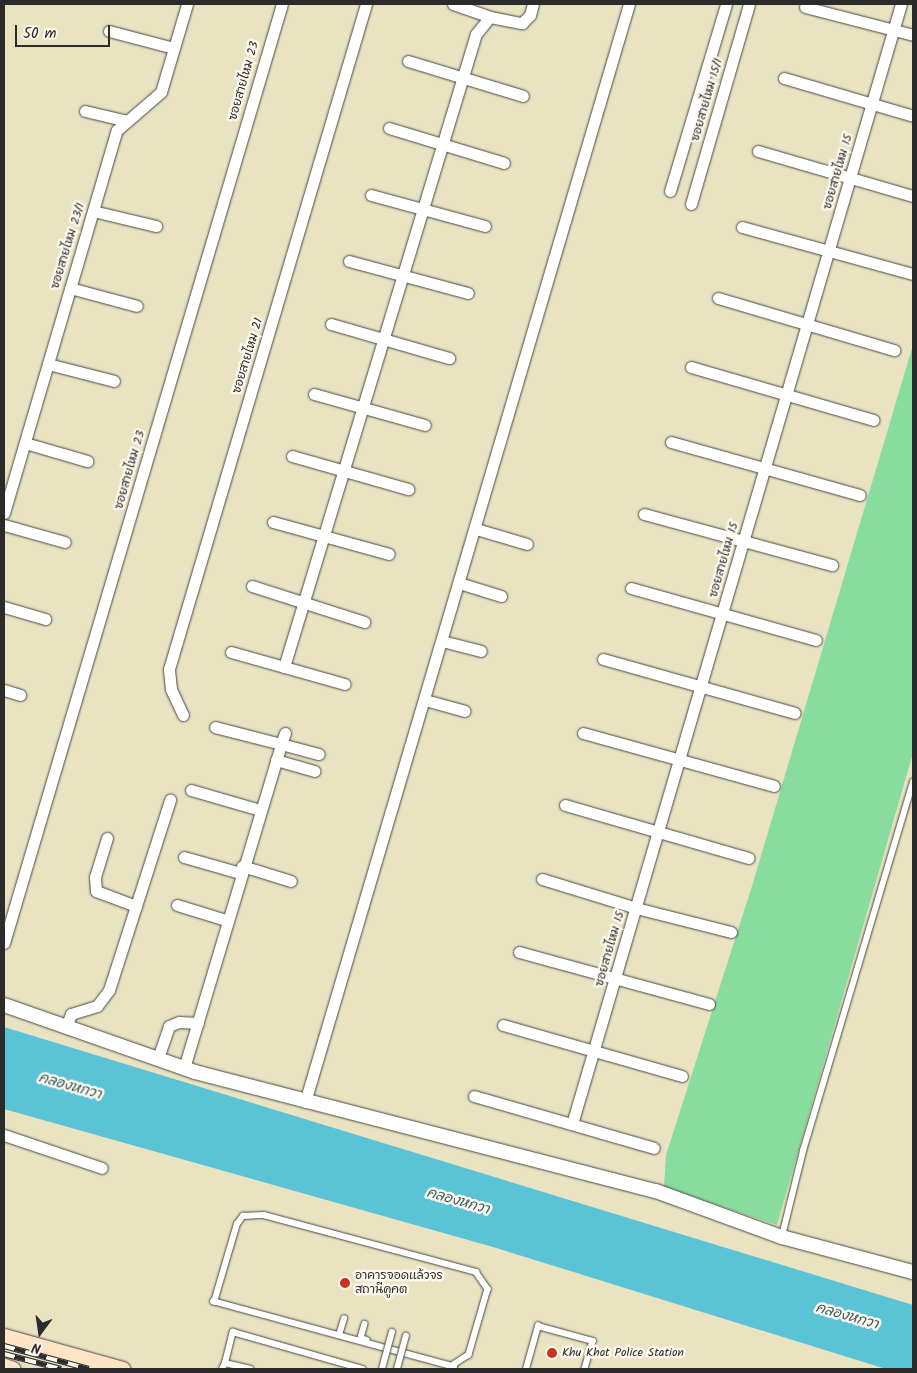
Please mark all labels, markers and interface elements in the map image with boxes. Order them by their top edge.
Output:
scale bar [18,15,112,47]
text: 50 m [23,22,57,46]
street label: ซอยสายไหม 23 [226,40,262,122]
street label: ซอยสายไหม 15/1 [688,57,726,143]
street label: ซอยสายไหม 15 [820,133,856,211]
street label: ซอยสายไหม 23/1 [48,201,88,291]
street label: ซอยสายไหม 21 [230,316,266,396]
street label: ซอยสายไหม 23 [112,429,148,511]
street label: ซอยสายไหม 15 [706,521,742,599]
street label: ซอยสายไหม 15 [592,910,628,988]
water label: คลองหกวา [37,1069,103,1103]
water label: คลองหกวา [425,1184,491,1218]
place label: อาคารจอดแล้วจร สถานีคูคต [355,1269,443,1297]
marker: อาคารจอดแล้วจร สถานีคูคต [339,1277,351,1289]
water label: คลองหกวา [814,1299,880,1333]
north arrow [15,1308,65,1358]
text: N [29,1336,43,1359]
place label: Khu Khot Police Station [562,1346,684,1360]
marker: Khu Khot Police Station [546,1347,558,1359]

